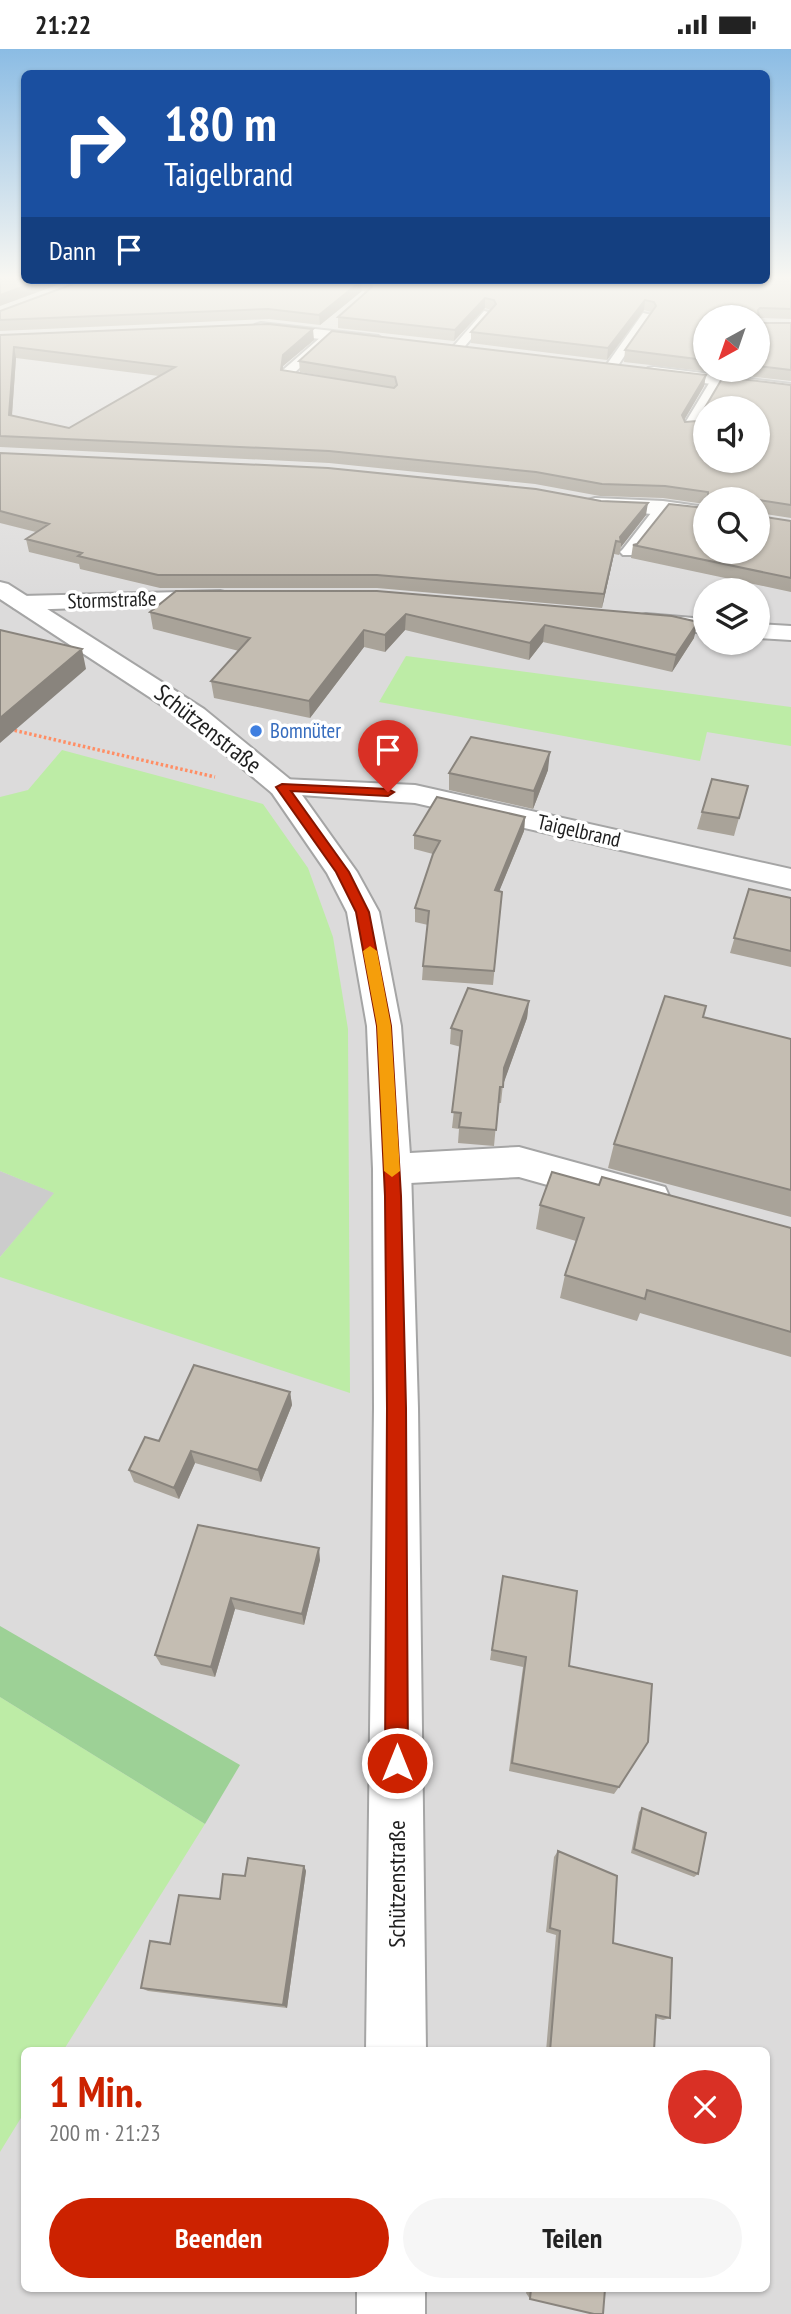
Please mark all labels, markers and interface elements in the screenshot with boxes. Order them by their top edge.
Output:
text: 21:22 [35,8,91,41]
text: 180 m [164,91,277,155]
icon: right [49,98,140,189]
text: Taigelbrand [164,153,293,195]
icon: arrive [110,231,148,269]
text: Dann [49,234,96,267]
north arrow [693,305,770,381]
map controls [693,305,770,655]
button: sound [693,396,770,473]
button: search [693,487,770,564]
button: layers [693,578,770,655]
street label: Stormstraße [67,584,157,615]
street label: Schützenstraße [148,677,268,780]
place label: Bomnüter [270,717,341,744]
pin [358,720,418,792]
marker: Bomnüter [248,723,264,739]
icon: arrive [369,731,407,769]
street label: Taigelbrand [535,808,623,853]
position arrow [360,1726,434,1800]
street label: Schützenstraße [381,1820,412,1948]
text: 1 Min. [49,2064,143,2119]
button: close [668,2070,742,2144]
text: 200 m · 21:23 [49,2118,161,2147]
button: Beenden [49,2198,389,2278]
button: Teilen [403,2198,742,2278]

